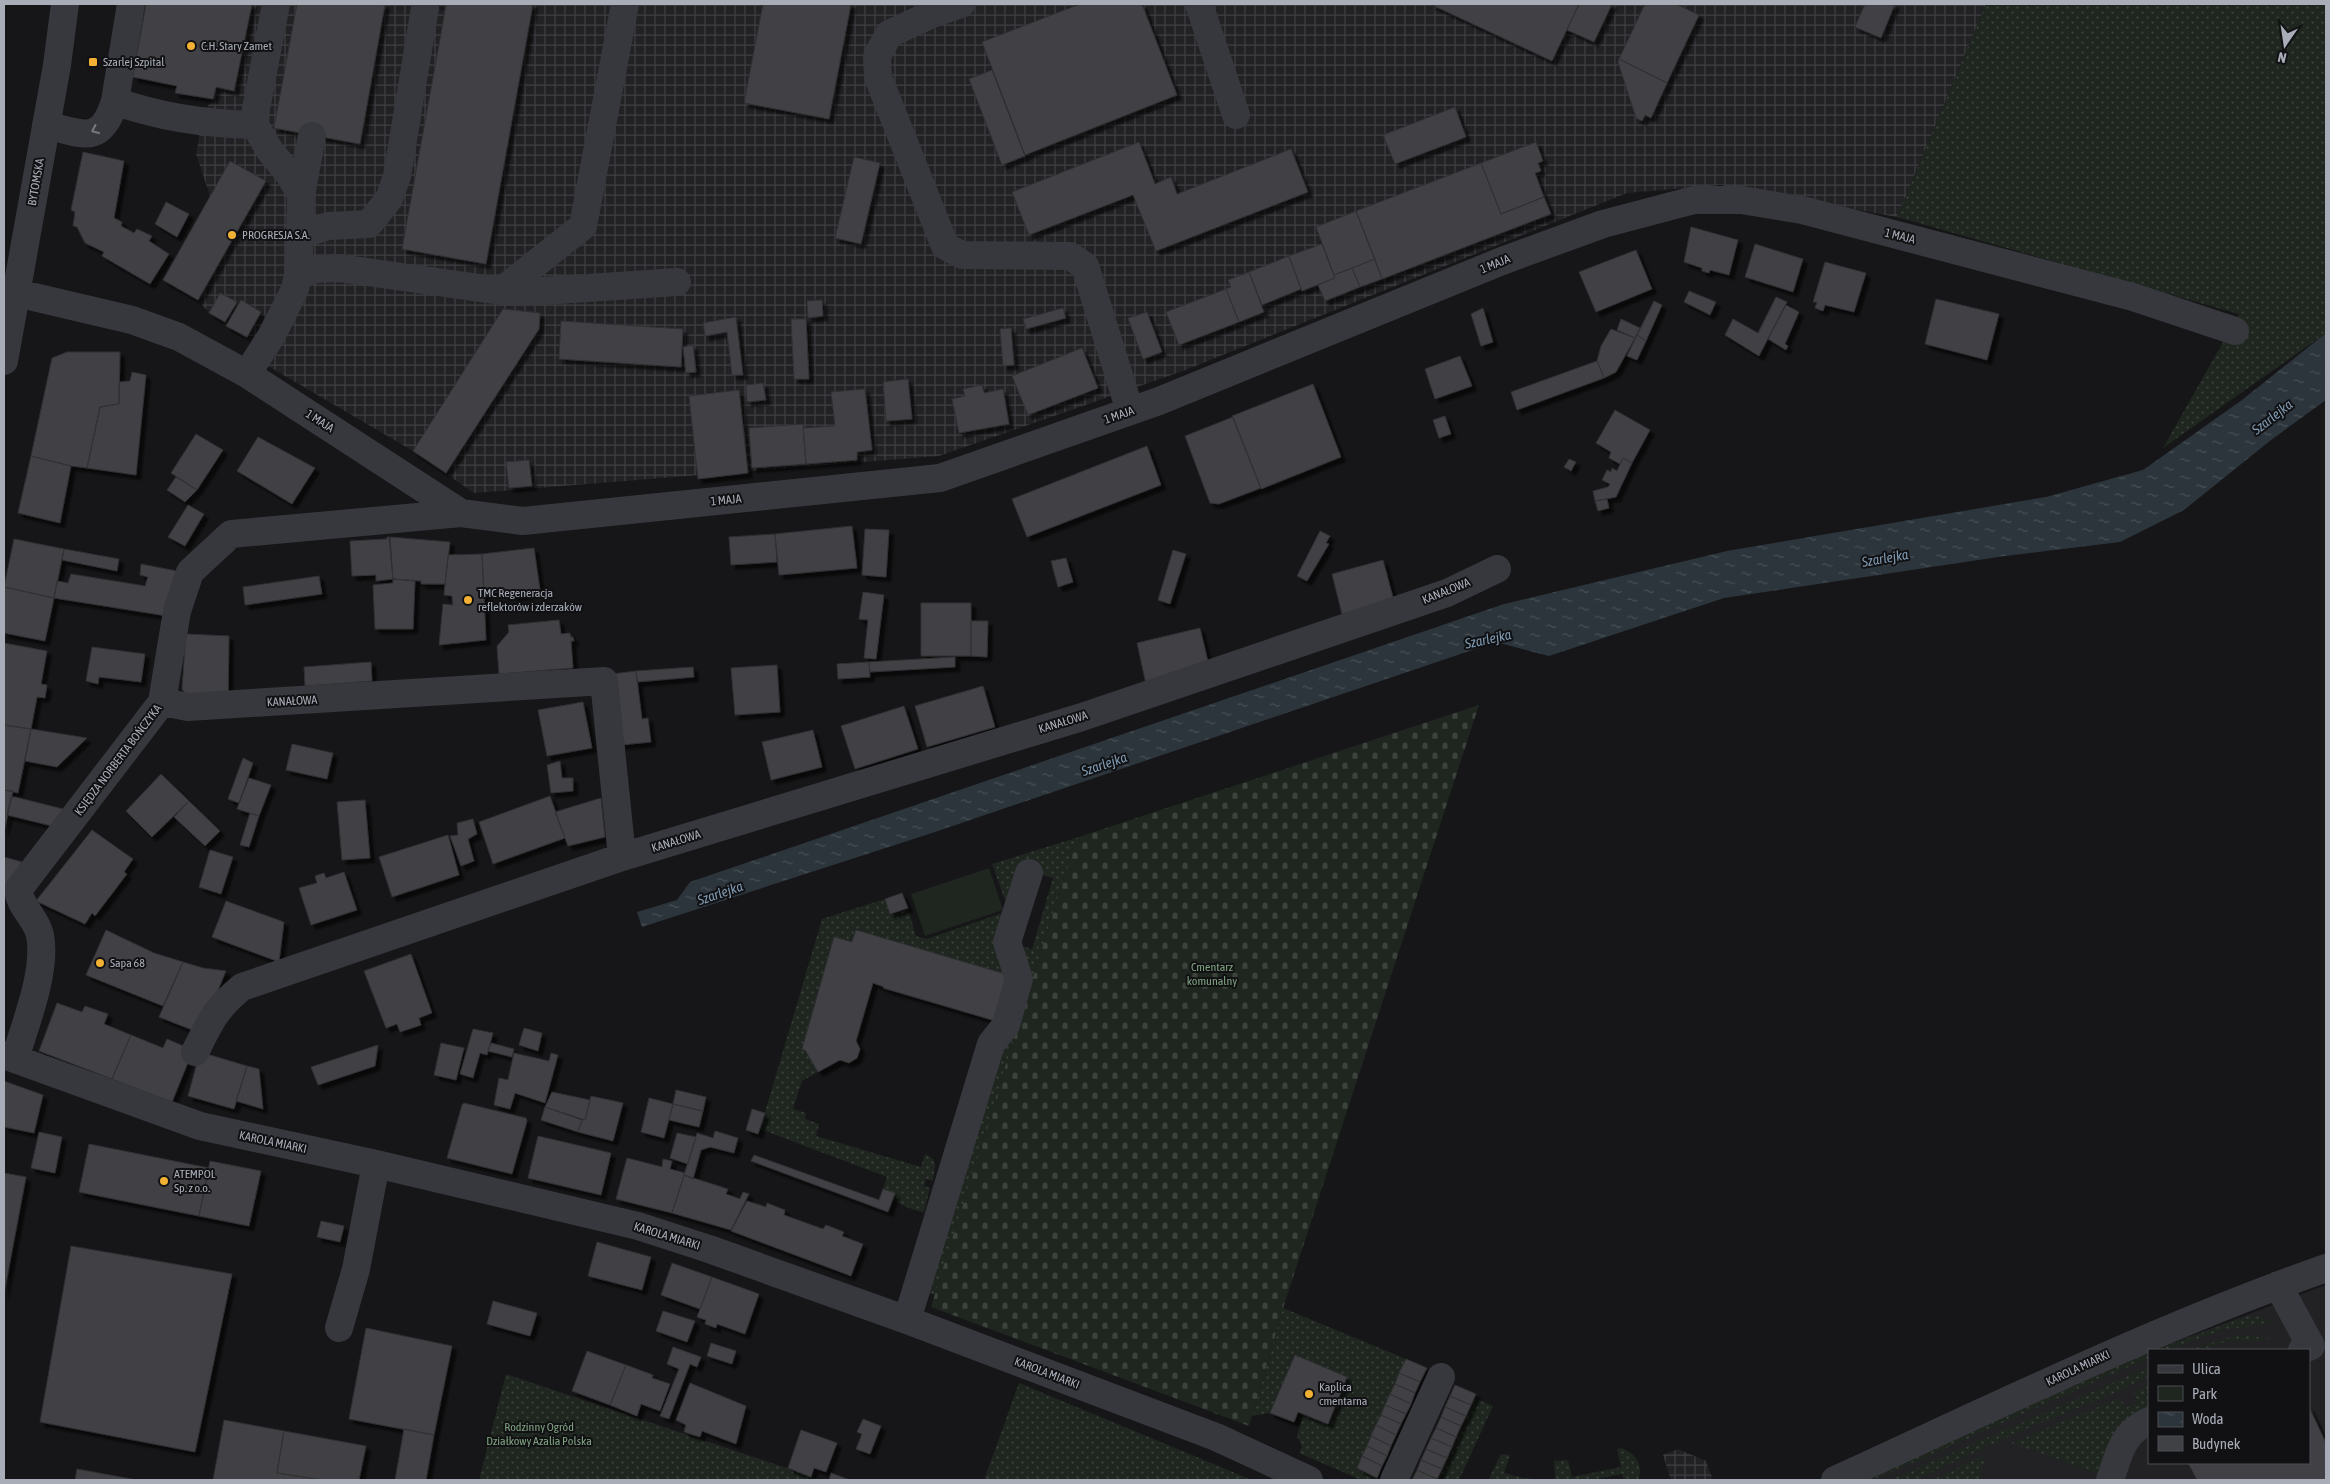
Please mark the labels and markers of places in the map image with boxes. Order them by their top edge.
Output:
place label: C.H. Stary Zamet [201,39,273,53]
marker: C.H. Stary Zamet [185,40,197,52]
place label: Szarlej Szpital [103,55,165,69]
marker: Szarlej Szpital [87,56,99,68]
place label: PROGRESJA S.A. [242,228,310,242]
marker: PROGRESJA S.A. [226,229,238,241]
place label: TMC Regeneracja reflektorów i zderzaków [478,586,582,614]
marker: TMC Regeneracja reflektorów i zderzaków [462,594,474,606]
place label: Sapa 68 [110,956,145,970]
marker: Sapa 68 [94,957,106,969]
place label: ATEMPOL Sp. z o.o. [174,1167,216,1195]
marker: ATEMPOL Sp. z o.o. [158,1175,170,1187]
place label: Kaplica cmentarna [1319,1380,1367,1408]
marker: Kaplica cmentarna [1303,1388,1315,1400]

